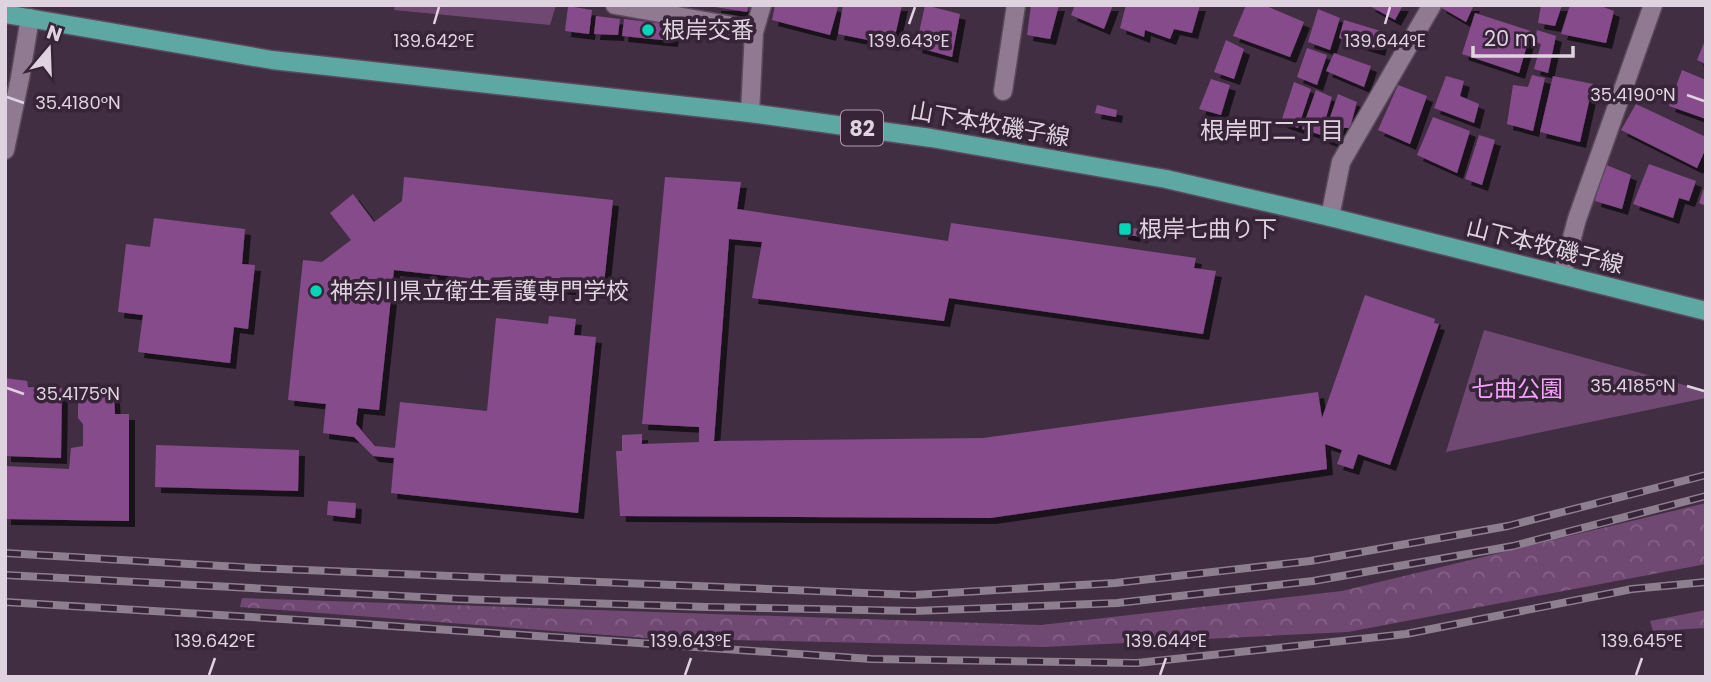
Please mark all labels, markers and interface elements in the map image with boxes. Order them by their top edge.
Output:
north arrow [14,14,84,84]
place label: 根岸交番 [662,14,754,46]
scale bar [1473,14,1573,58]
text: N [43,18,66,48]
marker: 根岸交番 [640,22,656,38]
text: 20 m [1484,24,1537,53]
text: 139.642°E [393,28,475,53]
text: 139.643°E [868,28,950,53]
text: 139.644°E [1344,28,1426,53]
text: 35.4190°N [1590,82,1676,107]
text: 35.4180°N [35,90,121,115]
street label: 山下本牧磯子線 [908,94,1072,154]
road number: 82 [841,110,883,146]
district label: 根岸町二丁目 [1200,114,1344,147]
street label: 山下本牧磯子線 [1463,211,1627,281]
place label: 根岸七曲り下 [1139,213,1277,245]
marker: 根岸七曲り下 [1117,221,1133,237]
place label: 神奈川県立衛生看護専門学校 [330,275,629,307]
marker: 神奈川県立衛生看護専門学校 [308,283,324,299]
park label: 七曲公園 [1471,373,1563,405]
text: 35.4185°N [1590,373,1676,398]
text: 35.4175°N [36,381,120,406]
text: 139.642°E [174,628,256,653]
text: 139.643°E [650,628,732,653]
text: 139.644°E [1125,628,1207,653]
text: 139.645°E [1601,628,1683,653]

